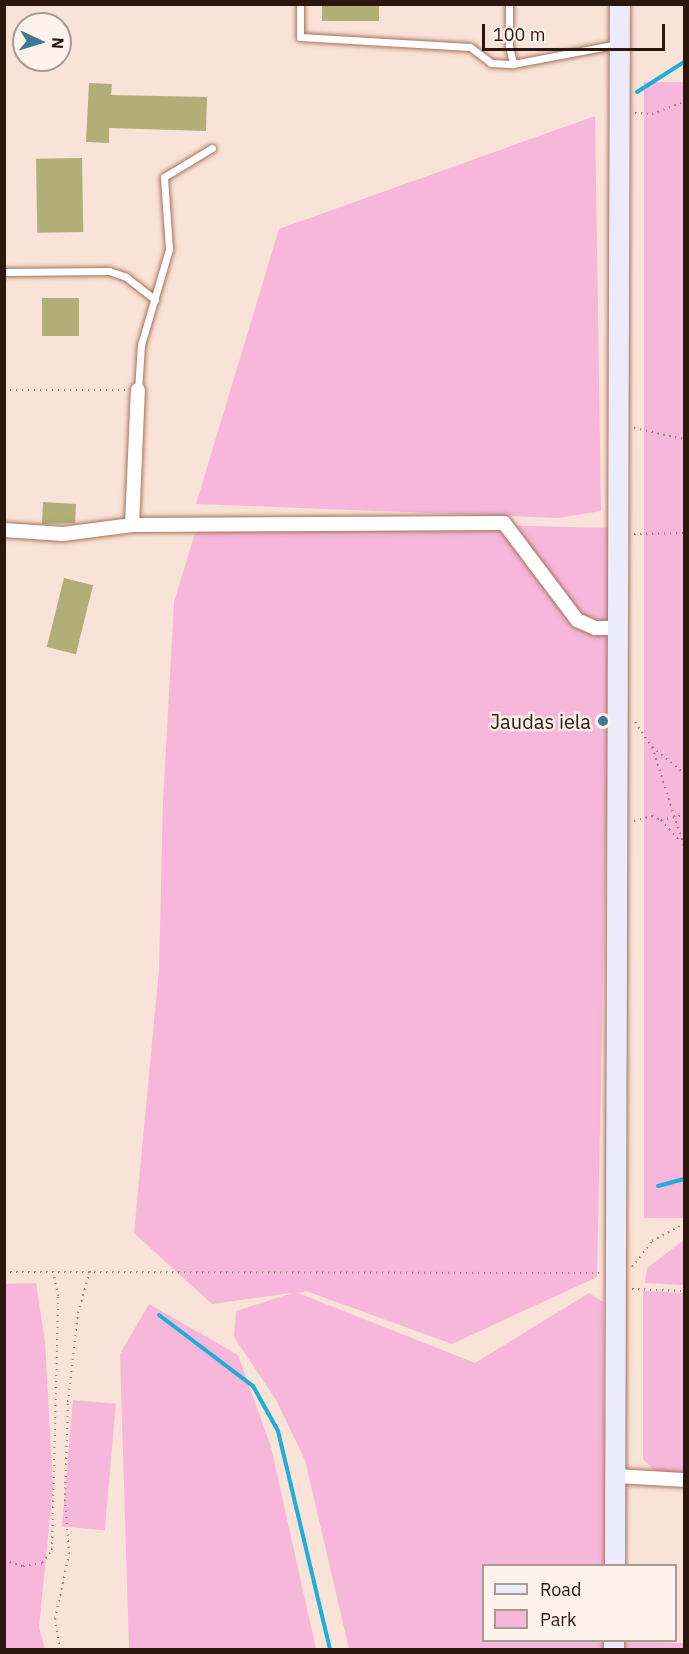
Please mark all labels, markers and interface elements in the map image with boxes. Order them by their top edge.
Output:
north arrow [12,12,72,72]
scale bar [485,12,668,50]
text: 100 m [493,23,545,46]
text: N [48,37,68,50]
place label: Jaudas iela [490,709,591,733]
marker: Jaudas iela [596,714,610,728]
legend [482,1564,677,1642]
text: Road [540,1578,581,1601]
text: Park [540,1608,576,1631]

